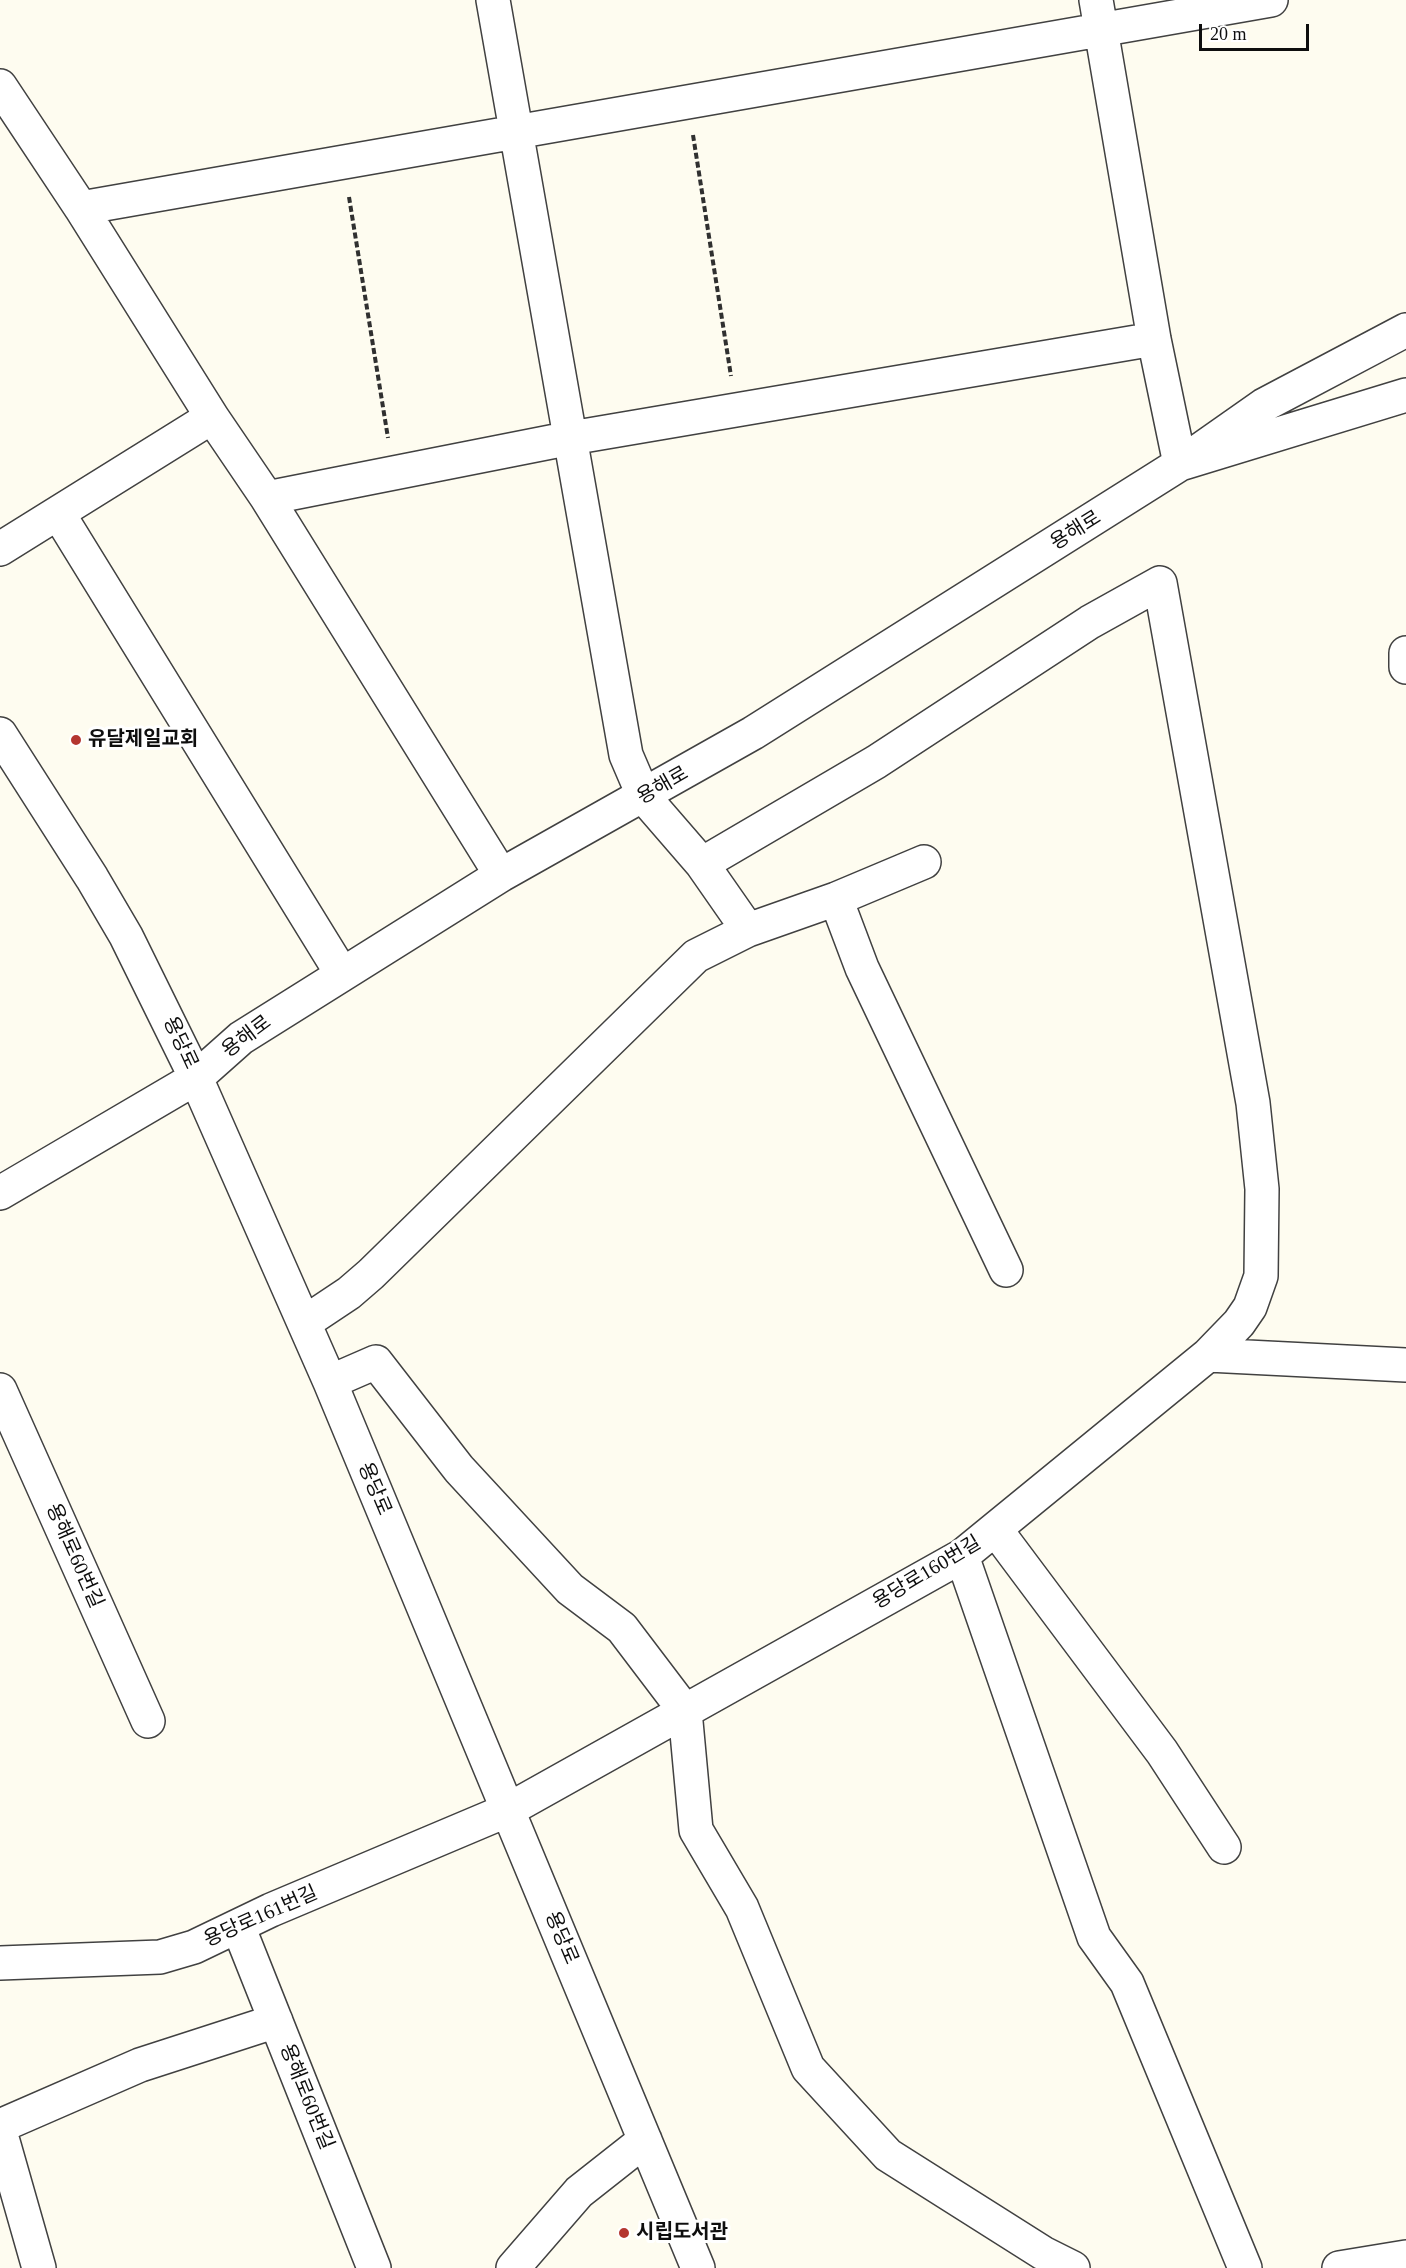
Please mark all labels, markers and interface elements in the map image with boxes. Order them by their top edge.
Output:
scale bar [1202,12,1312,50]
text: 20 m [1210,24,1247,44]
street label: 용해로 [1046,506,1106,556]
place label: 유달제일교회 [88,728,198,752]
marker: 유달제일교회 [69,733,83,747]
street label: 용해로 [633,762,693,810]
street label: 용해로 [218,1011,276,1063]
street label: 용당로 [157,1013,203,1073]
street label: 용당로 [352,1459,396,1519]
street label: 용해로60번길 [40,1500,108,1612]
street label: 용당로160번길 [869,1531,985,1615]
street label: 용당로161번길 [200,1881,322,1953]
street label: 용당로 [539,1908,583,1968]
street label: 용해로60번길 [274,2041,338,2153]
place label: 시립도서관 [636,2221,728,2245]
marker: 시립도서관 [617,2226,631,2240]

